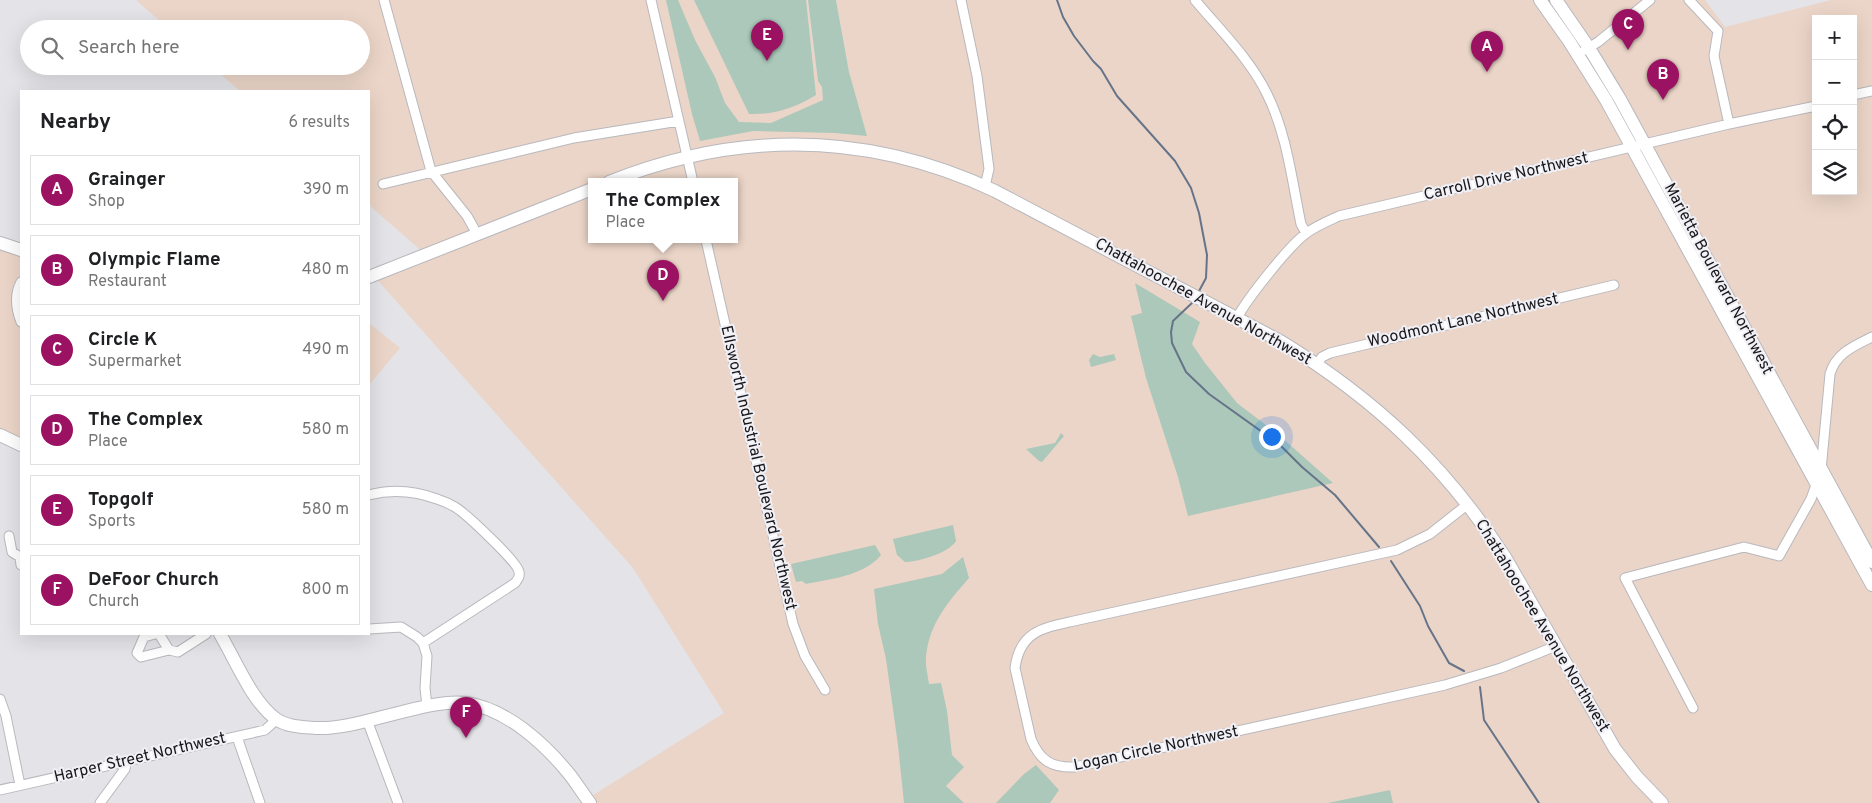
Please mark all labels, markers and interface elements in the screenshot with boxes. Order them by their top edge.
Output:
pin: C [1612,9,1644,50]
map controls [1812,15,1857,195]
button: + [1812,15,1857,60]
search box [20,20,370,75]
pin: E [751,20,783,61]
pin: A [1471,31,1503,72]
icon: search [38,34,66,62]
text: Search here [78,36,180,60]
pin: B [1647,59,1679,100]
button: − [1812,60,1857,105]
button: locate [1812,105,1857,150]
text: Nearby [40,109,111,136]
text: 6 results [288,113,350,133]
street label: Carroll Drive Northwest [1422,148,1590,206]
button: layers [1812,150,1857,195]
text: Grainger [88,168,165,192]
popup [588,178,738,243]
text: A [51,180,63,200]
text: 390 m [303,180,349,200]
street label: Marietta Boulevard Northwest [1659,180,1777,378]
text: The Complex [605,189,721,213]
text: Shop [88,192,125,212]
text: Place [605,213,645,233]
street label: Chattahoochee Avenue Northwest [1091,234,1315,370]
text: Olympic Flame [88,248,221,272]
text: B [51,260,63,280]
text: 480 m [302,260,349,280]
pin: D [647,260,679,301]
text: Restaurant [88,272,167,292]
street label: Woodmont Lane Northwest [1366,289,1560,353]
street label: Ellsworth Industrial Boulevard Northwest [715,324,801,612]
text: Circle K [88,328,158,352]
text: C [52,340,62,360]
text: 490 m [302,340,349,360]
text: Supermarket [88,352,182,372]
text: The Complex [88,408,203,432]
text: D [51,420,63,440]
text: 580 m [302,420,349,440]
your location [1259,424,1285,450]
text: Place [88,432,128,452]
text: Topgolf [88,488,153,512]
text: E [52,500,62,520]
text: 580 m [302,500,349,520]
text: Sports [88,512,136,532]
street label: Chattahoochee Avenue Northwest [1470,516,1614,736]
text: DeFoor Church [88,568,219,592]
text: F [52,580,62,600]
text: 800 m [302,580,349,600]
text: Church [88,592,139,612]
pin: F [450,697,482,738]
street label: Logan Circle Northwest [1072,722,1240,776]
street label: Harper Street Northwest [52,728,228,788]

